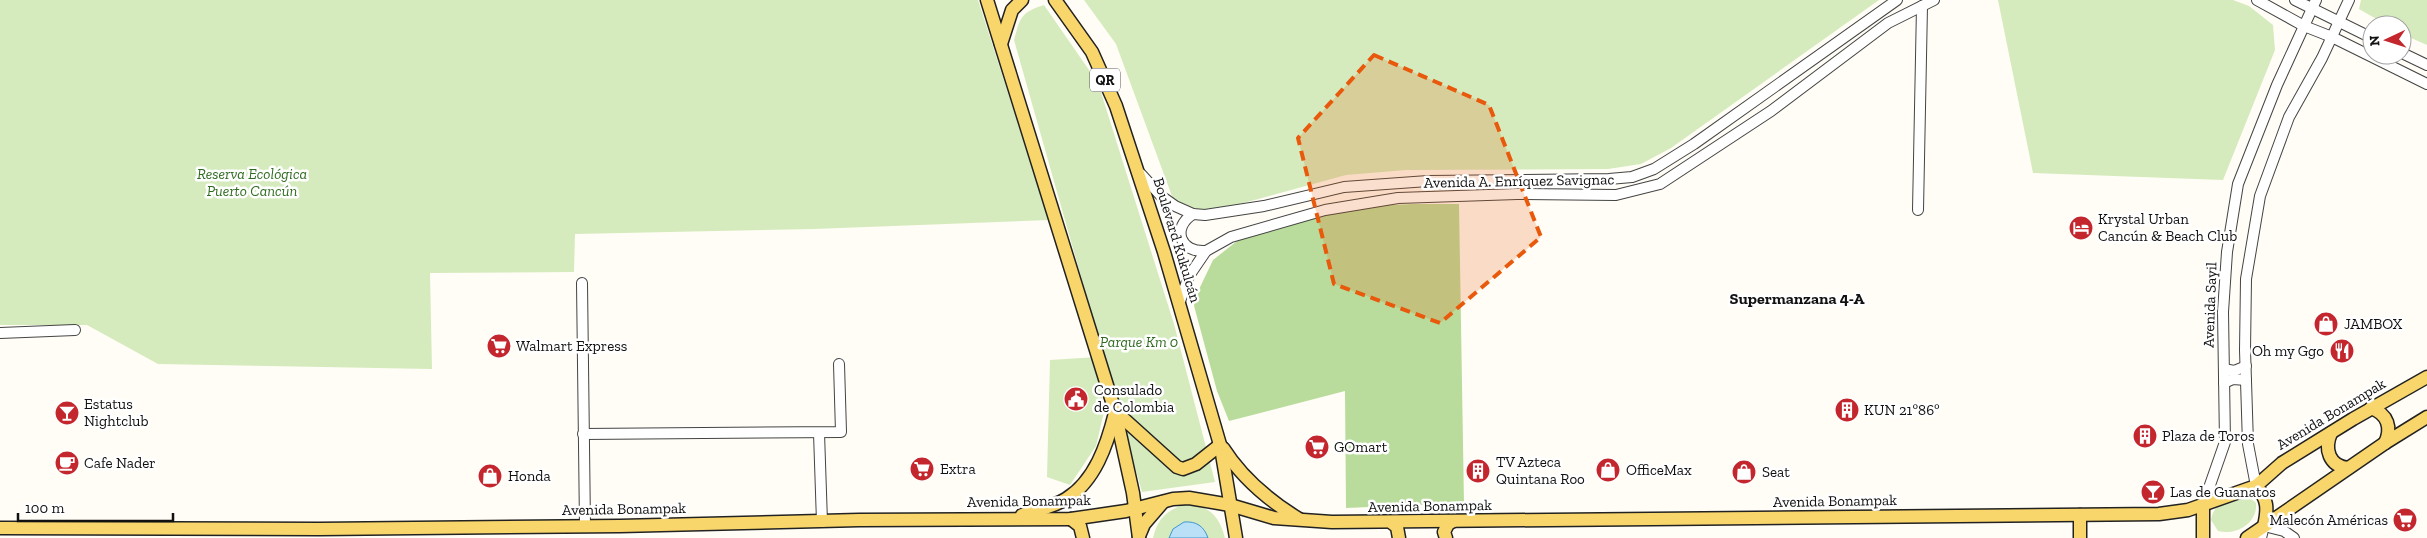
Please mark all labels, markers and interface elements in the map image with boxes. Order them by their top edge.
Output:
north arrow [2362,15,2412,65]
text: N [2366,35,2383,47]
road number: QR [1090,68,1120,92]
park label: Reserva Ecológica Puerto Cancún [197,165,307,200]
street label: Avenida A. Enríquez Savignac [1424,170,1614,192]
street label: Boulevard Kukulcán [1149,175,1205,305]
place label: Krystal Urban Cancún & Beach Club [2098,210,2237,245]
hotel icon: Krystal Urban Cancún & Beach Club [2068,215,2094,241]
street label: Avenida Sayil [2200,262,2220,348]
district label: Supermanzana 4-A [1730,289,1864,308]
shop icon: JAMBOX [2313,311,2339,337]
place label: JAMBOX [2344,315,2403,333]
supermarket icon: Walmart Express [486,333,512,359]
park label: Parque Km 0 [1100,333,1178,351]
place label: Walmart Express [516,337,627,355]
restaurant icon: Oh my Ggo [2329,338,2355,364]
place label: Oh my Ggo [2252,342,2324,360]
street label: Avenida Bonampak [2273,374,2389,454]
place label: Consulado de Colombia [1094,381,1174,416]
public building icon: Consulado de Colombia [1063,386,1089,412]
place label: Estatus Nightclub [84,395,149,430]
building icon: KUN 21º86º [1834,397,1860,423]
bar icon: Estatus Nightclub [54,400,80,426]
place label: KUN 21º86º [1864,401,1940,419]
building icon: Plaza de Toros [2132,423,2158,449]
place label: Plaza de Toros [2162,427,2254,445]
supermarket icon: GOmart [1304,434,1330,460]
place label: GOmart [1334,438,1388,456]
cafe icon: Cafe Nader [54,450,80,476]
place label: TV Azteca Quintana Roo [1496,453,1585,488]
place label: Cafe Nader [84,454,156,472]
supermarket icon: Extra [909,456,935,482]
shop icon: OfficeMax [1595,457,1621,483]
building icon: TV Azteca Quintana Roo [1465,458,1491,484]
shop icon: Seat [1731,459,1757,485]
place label: Extra [940,460,976,478]
place label: OfficeMax [1626,461,1692,479]
shop icon: Honda [477,463,503,489]
place label: Seat [1762,463,1790,481]
place label: Honda [508,467,551,485]
bar icon: Las de Guanatos [2140,479,2166,505]
place label: Las de Guanatos [2170,483,2276,501]
scale bar [18,490,172,522]
street label: Avenida Bonampak [967,491,1091,511]
street label: Avenida Bonampak [1773,491,1897,511]
street label: Avenida Bonampak [1368,496,1492,516]
text: 100 m [25,499,64,517]
street label: Avenida Bonampak [562,499,686,519]
supermarket icon: Malecón Américas [2392,507,2418,533]
place label: Malecón Américas [2269,511,2388,529]

